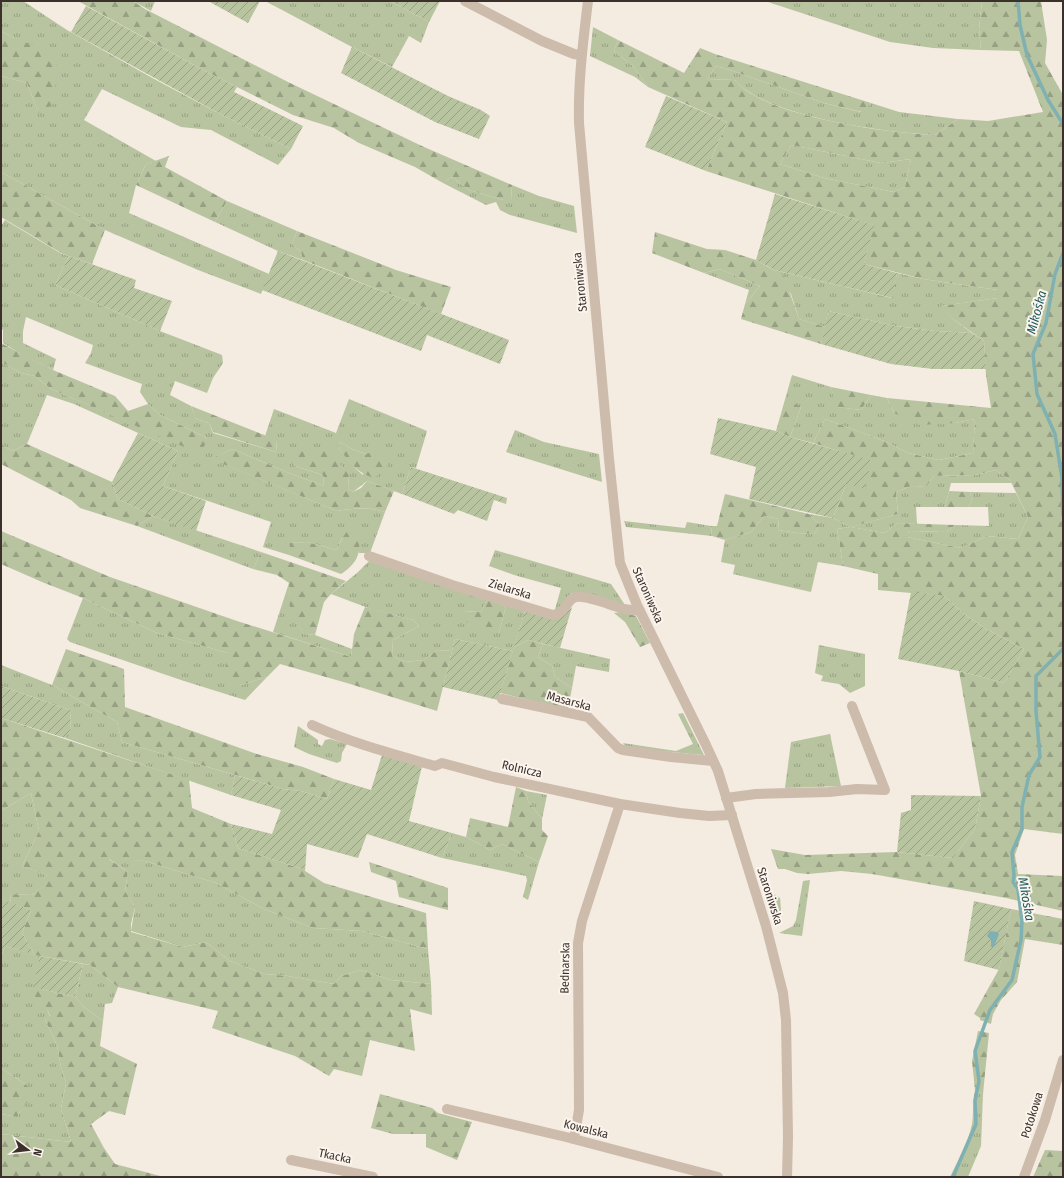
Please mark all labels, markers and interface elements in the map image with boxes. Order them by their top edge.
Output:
street label: Staroniwska [570,252,590,312]
water label: Mikośka [1023,289,1050,336]
street label: Staroniwska [630,565,667,625]
street label: Zielarska [487,576,533,602]
street label: Masarska [545,688,593,714]
street label: Rolnicza [501,758,544,780]
street label: Staroniwska [754,866,786,927]
water label: Mikośka [1015,876,1038,922]
street label: Bednarska [558,942,572,994]
street label: Potokowa [1018,1090,1046,1140]
street label: Kowalska [562,1117,610,1141]
north arrow [8,1130,48,1170]
street label: Tkacka [317,1146,353,1166]
text: N [30,1148,44,1157]

